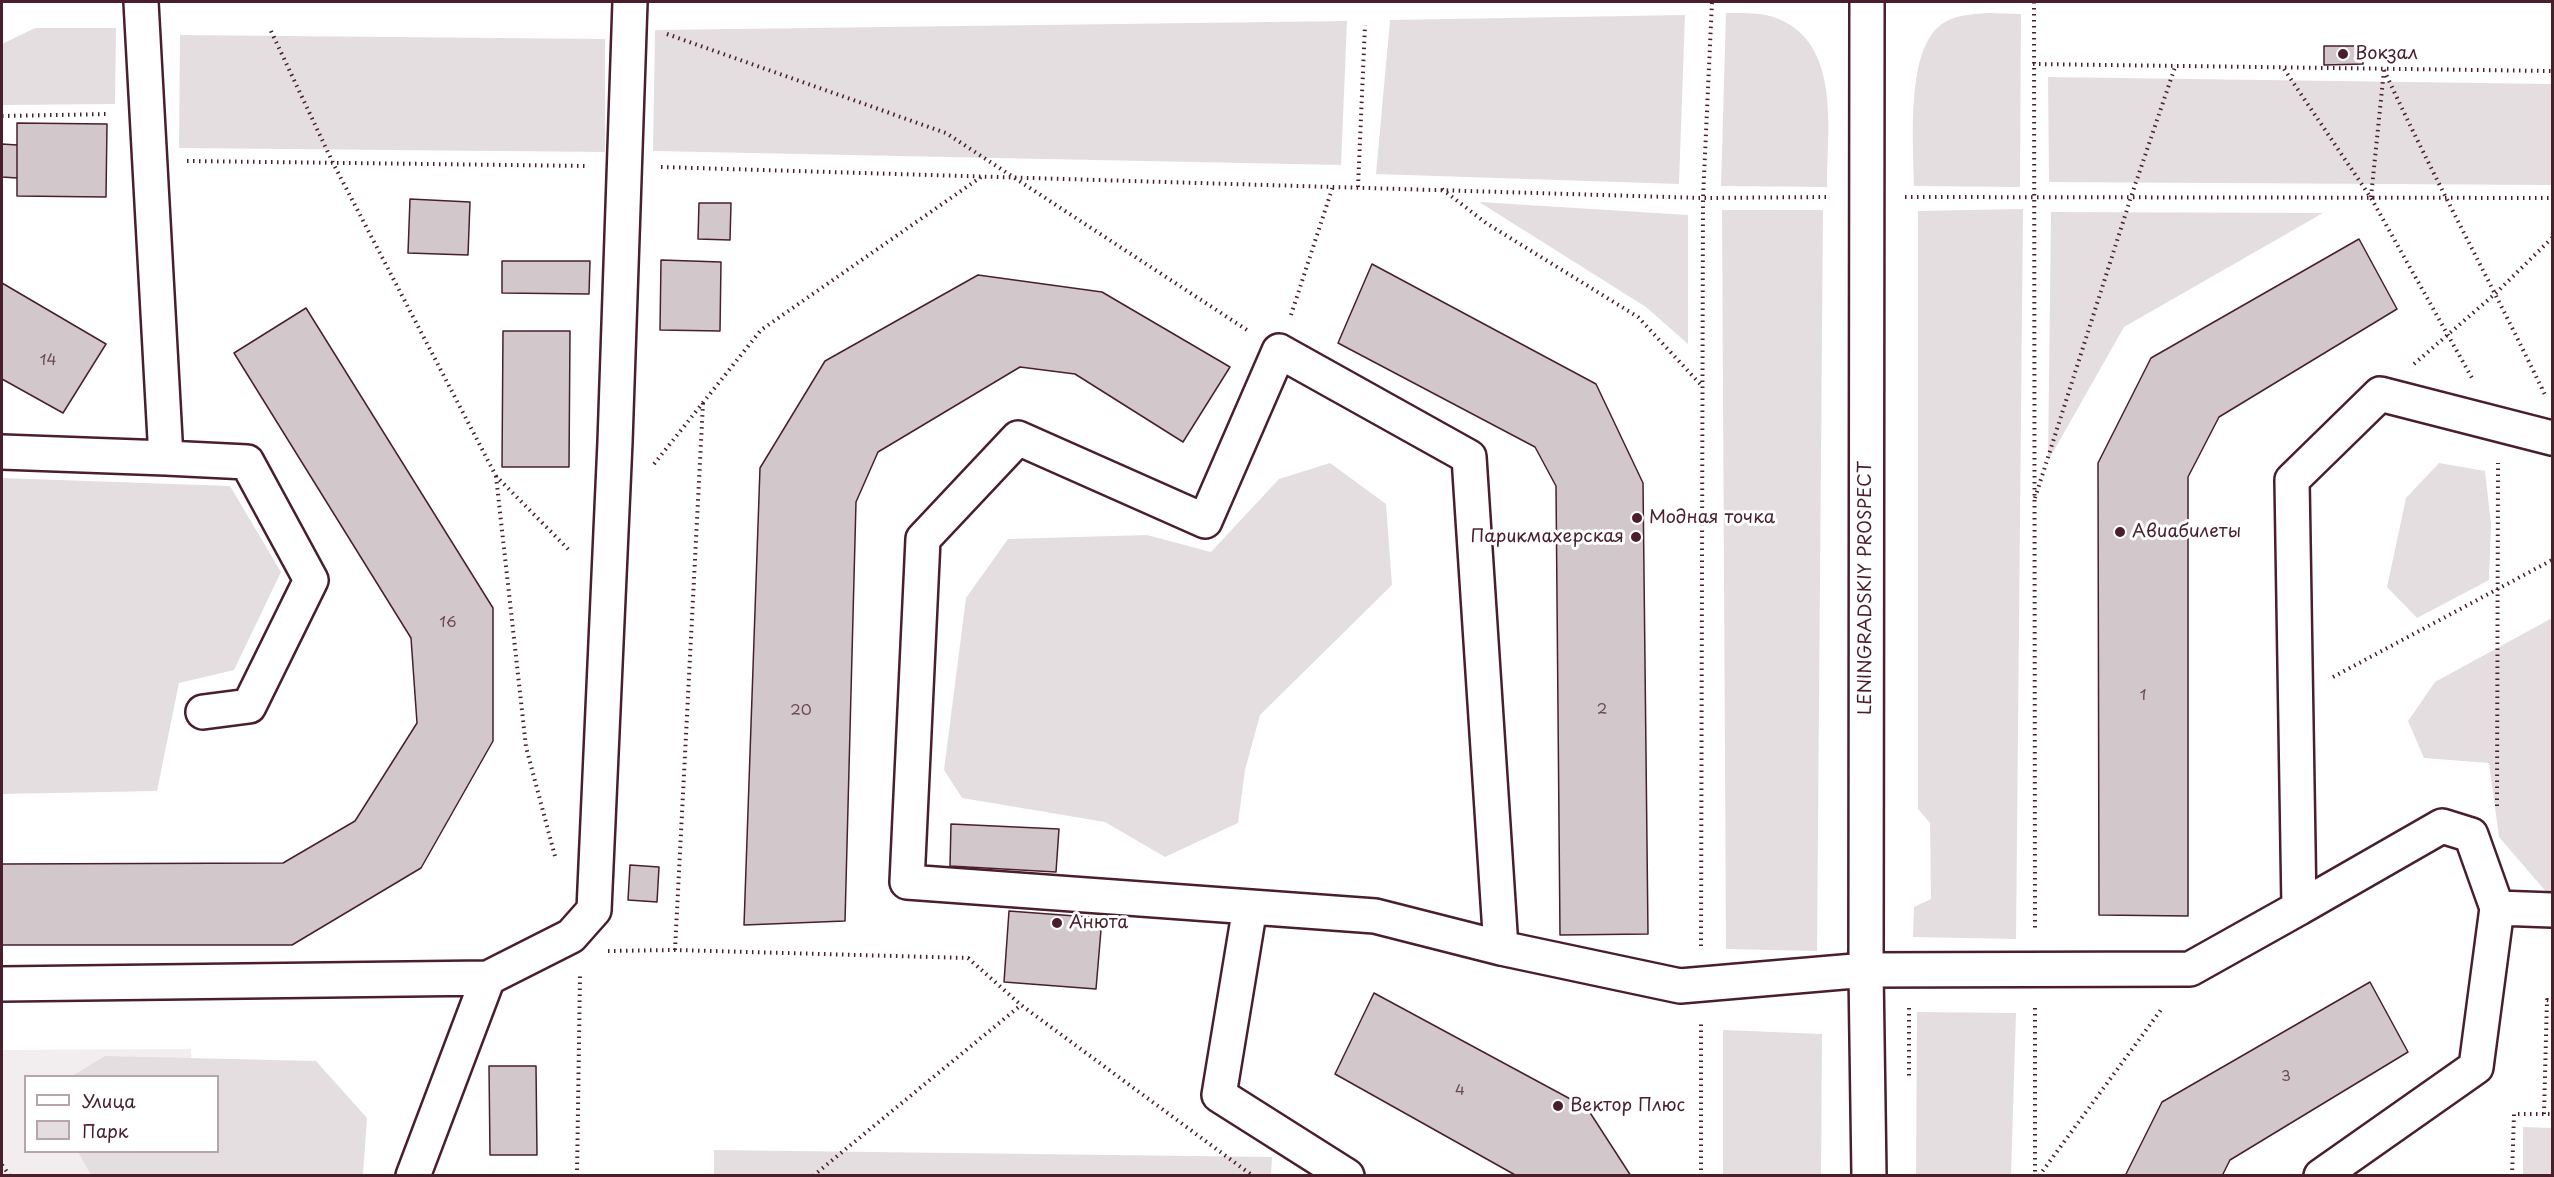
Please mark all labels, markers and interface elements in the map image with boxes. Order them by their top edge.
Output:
place label: Вокзал [2355,43,2418,65]
marker: Вокзал [2336,47,2350,61]
house number: 14 [40,352,56,370]
street label: LENINGRADSKIY PROSPECT [1855,461,1877,715]
place label: Модная точка [1649,507,1775,529]
marker: Модная точка [1630,511,1644,525]
place label: Авиабилеты [2132,521,2241,543]
marker: Авиабилеты [2113,525,2127,539]
place label: Парикмахерская [1470,526,1624,548]
marker: Парикмахерская [1629,530,1643,544]
house number: 16 [439,614,457,632]
house number: 1 [2140,687,2146,705]
house number: 2 [1597,701,1607,719]
house number: 20 [790,702,812,720]
place label: Анюта [1069,912,1128,934]
marker: Анюта [1050,916,1064,930]
house number: 3 [2281,1068,2291,1086]
legend [24,1075,219,1153]
house number: 4 [1455,1082,1465,1100]
text: Улица [82,1087,136,1114]
place label: Вектор Плюс [1570,1095,1685,1117]
marker: Вектор Плюс [1551,1099,1565,1113]
text: Парк [82,1117,128,1144]

